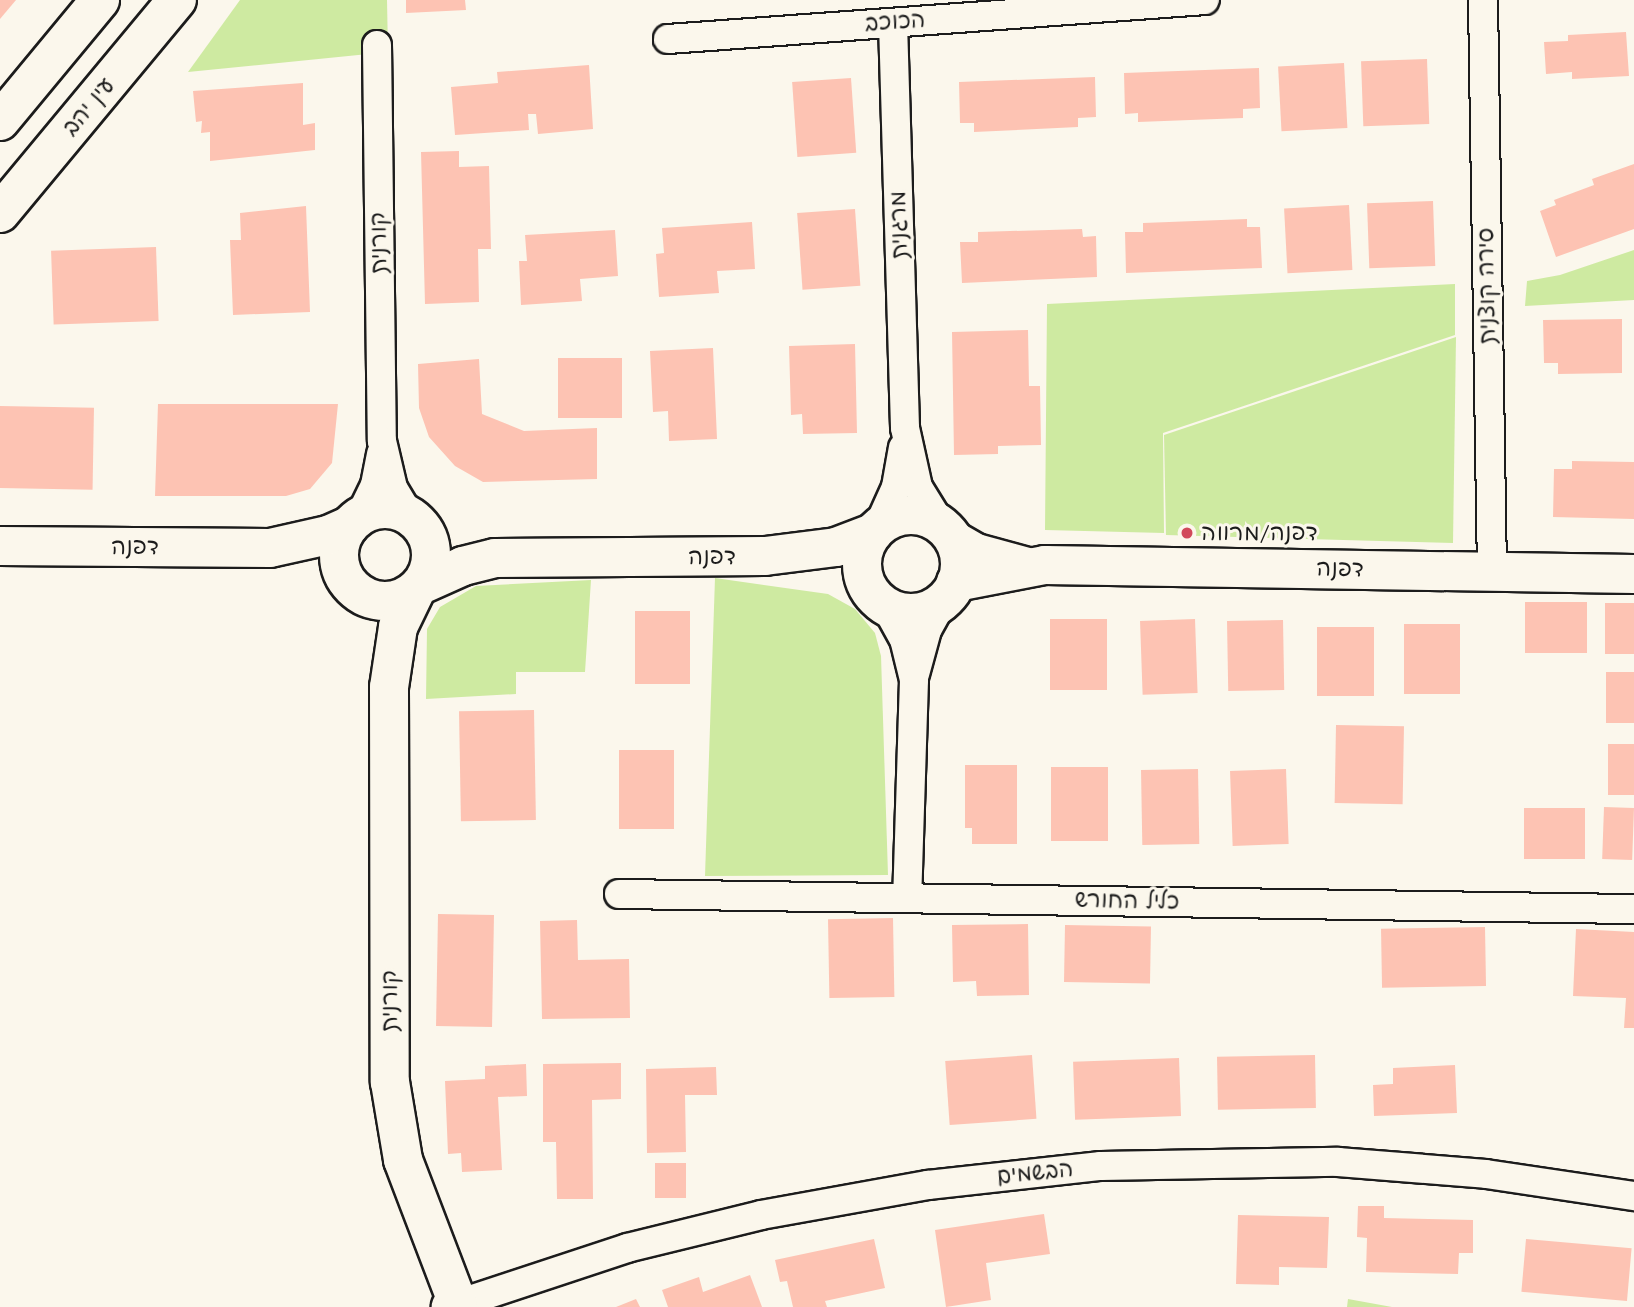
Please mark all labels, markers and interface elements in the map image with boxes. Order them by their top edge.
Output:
street label: הכוכב [864,6,926,38]
street label: עין יהב [57,72,121,142]
street label: מרגנית [884,190,914,260]
street label: קורנית [365,212,393,274]
street label: סירה קוצנית [1472,227,1502,345]
place label: דפנה/מרווה [1201,519,1318,547]
marker: דפנה/מרווה [1179,525,1195,541]
street label: דפנה [111,533,159,561]
street label: דפנה [688,543,736,571]
street label: דפנה [1316,555,1364,583]
street label: כליל החורש [1074,886,1180,916]
street label: קורנית [376,970,404,1032]
street label: הבשמים [995,1155,1075,1191]

